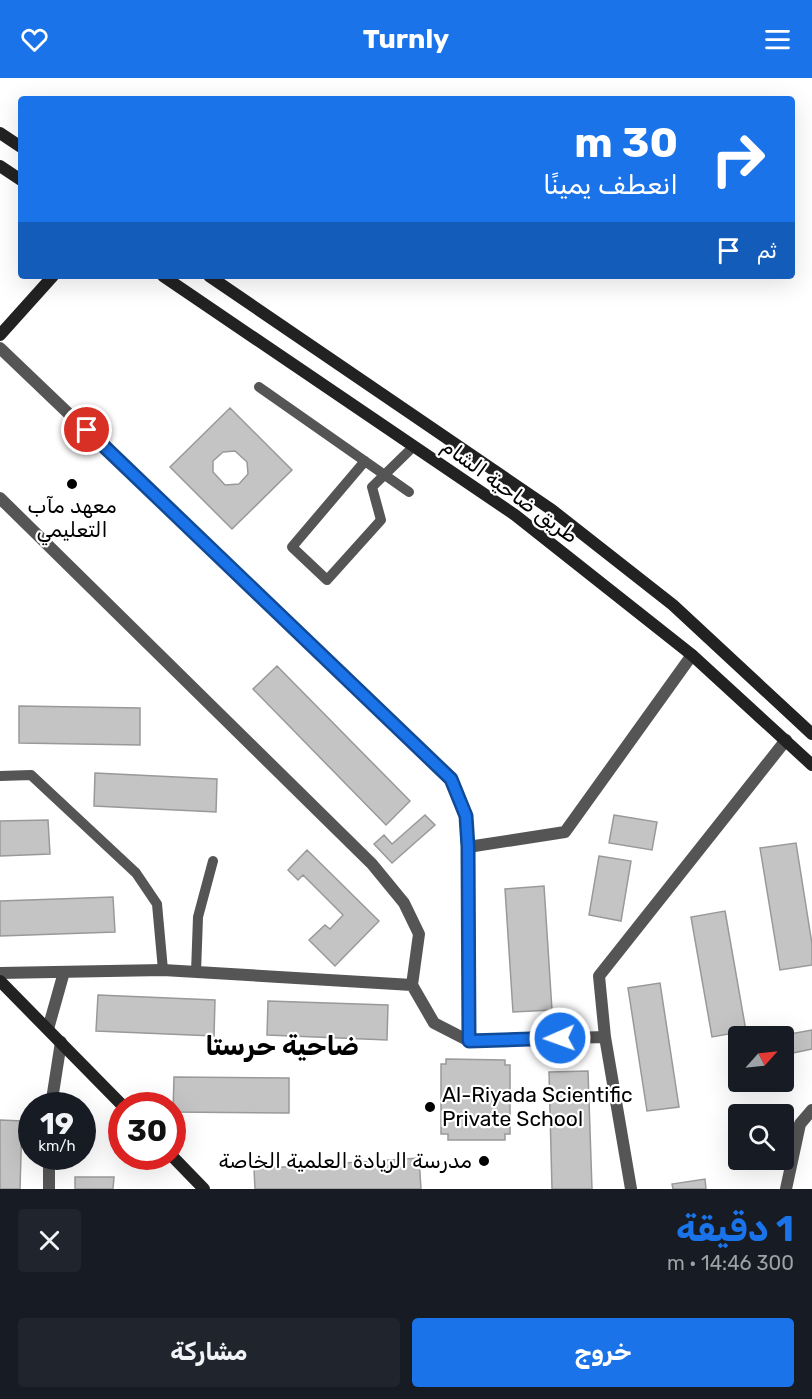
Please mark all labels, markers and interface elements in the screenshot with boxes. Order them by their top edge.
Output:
icon: heart [18,23,51,56]
text: Turnly [363,23,449,55]
icon: menu [761,23,794,56]
text: 30 m [574,118,678,168]
icon: right [699,120,777,198]
text: انعطف يمينًا [543,169,678,201]
icon: arrive [712,234,745,267]
text: ثم [757,237,777,264]
pin [61,404,112,455]
icon: arrive [70,413,103,446]
street label: طريق ضاحية الشام [437,433,583,549]
marker: معهد مآب التعليمي [65,477,79,491]
place label: معهد مآب التعليمي [27,493,117,546]
position arrow [528,1006,592,1070]
north arrow [728,1026,794,1092]
map controls [728,1026,794,1170]
district label: ضاحية حرستا [205,1030,359,1062]
place label: Al-Riyada Scientific Private School [442,1082,633,1131]
speed limit sign: 30 [108,1092,186,1170]
marker: Al-Riyada Scientific Private School [423,1100,437,1114]
button: search [728,1104,794,1170]
text: 19 [40,1106,74,1142]
text: km/h [38,1137,76,1155]
place label: مدرسة الريادة العلمية الخاصة [218,1148,472,1173]
marker: مدرسة الريادة العلمية الخاصة [477,1154,491,1168]
text: 1 دقيقة [676,1207,794,1250]
button: close [18,1209,81,1272]
text: 300 m · 14:46 [667,1251,794,1275]
button: مشاركة [18,1318,400,1387]
button: خروج [412,1318,794,1387]

